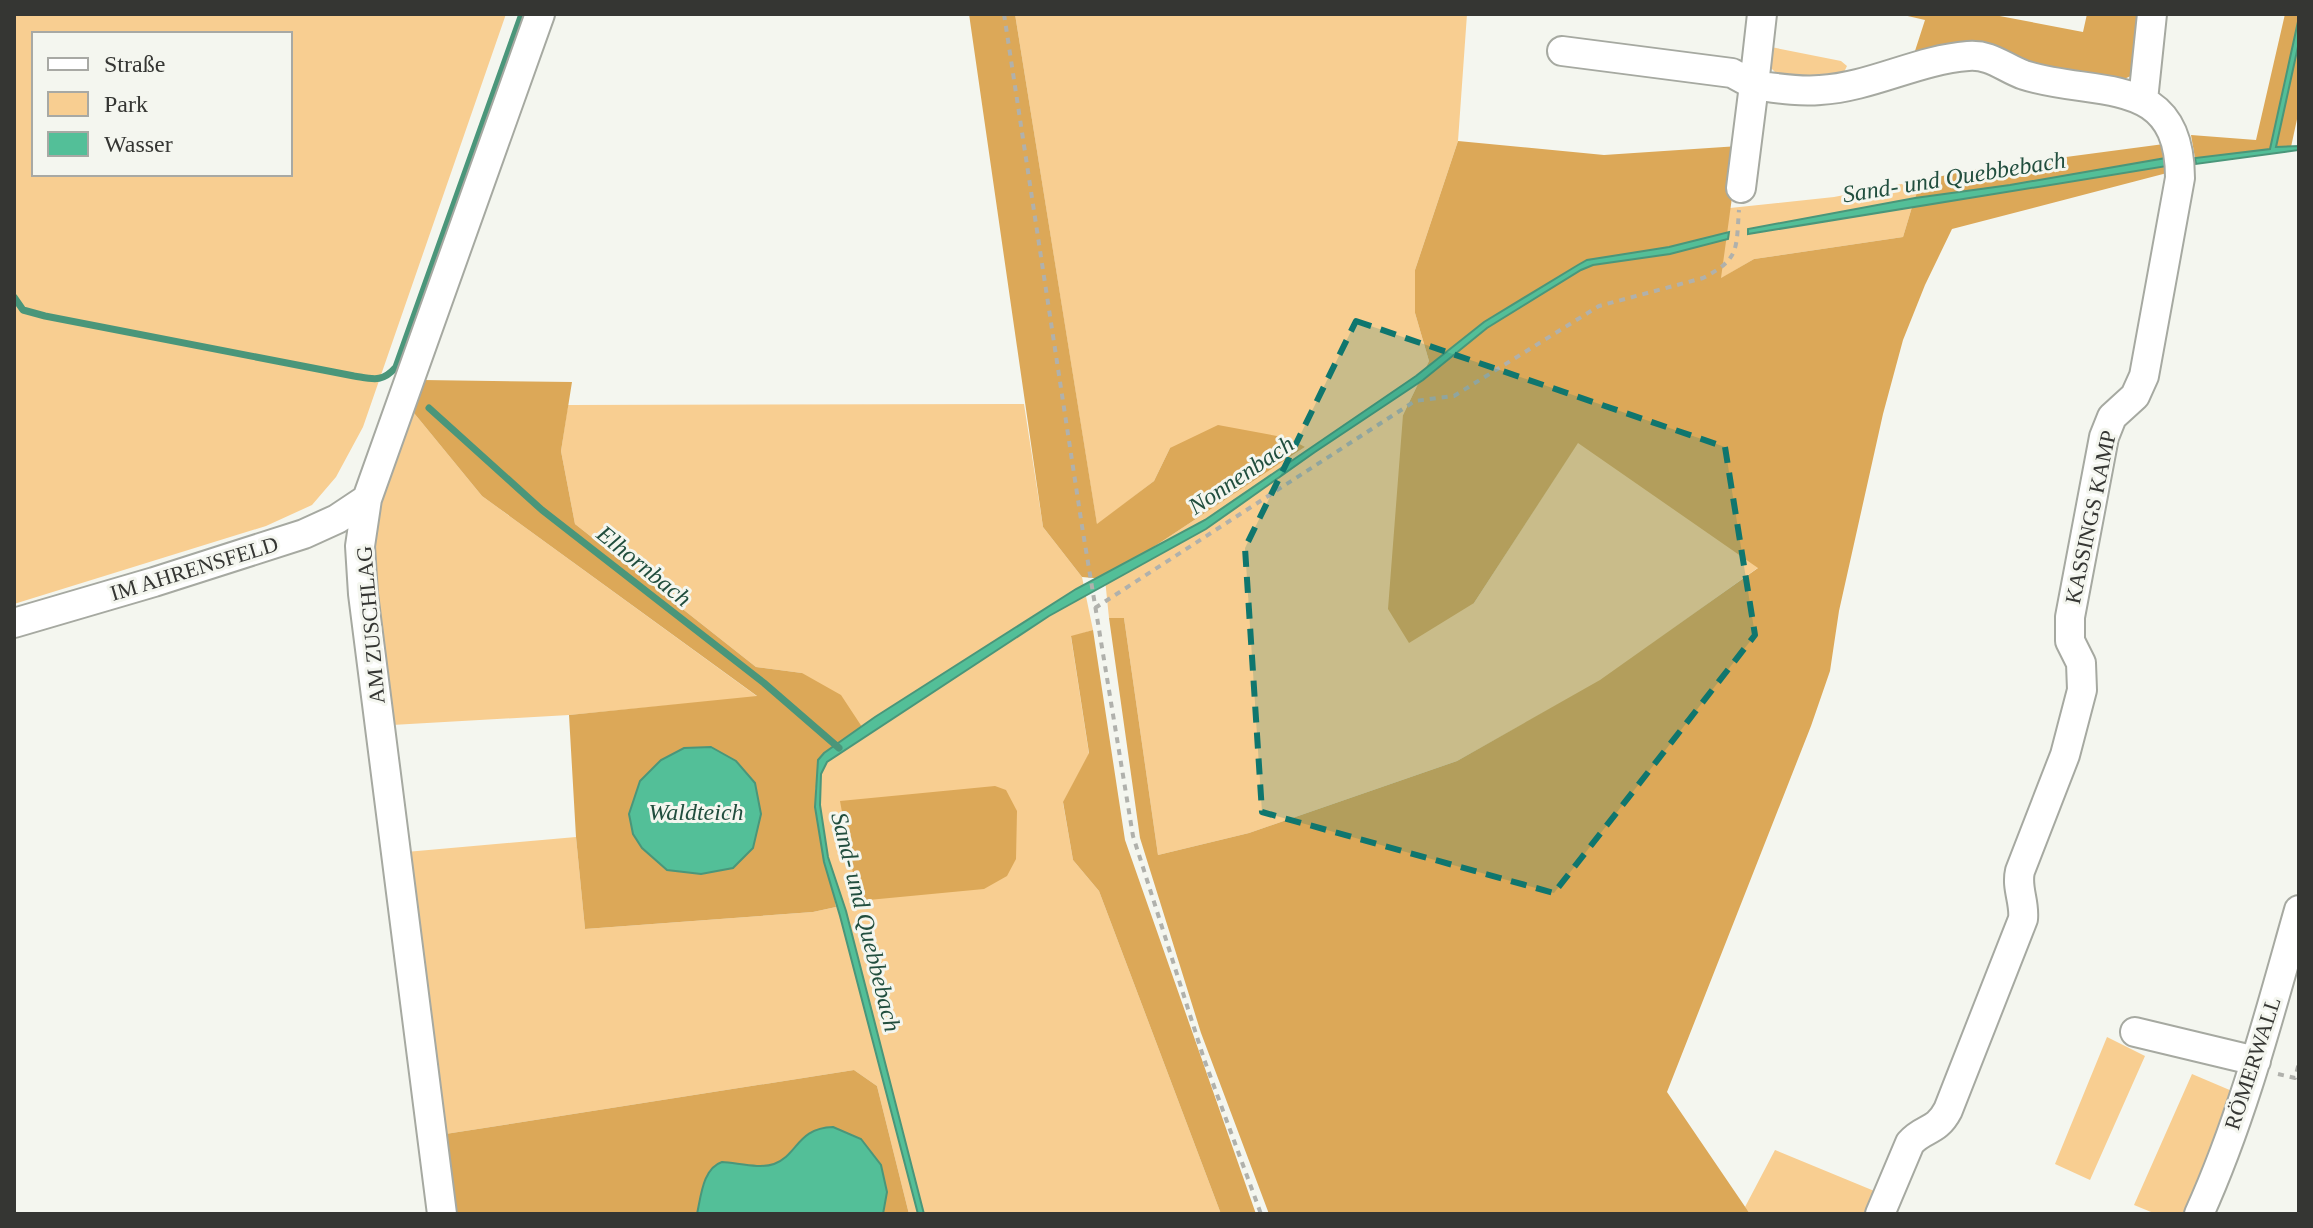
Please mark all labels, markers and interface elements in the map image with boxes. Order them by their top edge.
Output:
legend [32,32,292,176]
text: Straße [104,51,165,77]
text: Park [104,91,148,117]
text: Wasser [104,131,173,157]
water label: Sand- und Quebbebach [1841,147,2067,207]
street label: KASSINGS KAMP [2060,428,2121,606]
water label: Nonnenbach [1183,430,1299,520]
water label: Elhornbach [591,520,696,612]
street label: IM AHRENSFELD [107,531,281,606]
street label: AM ZUSCHLAG [351,545,390,705]
water label: Waldteich [648,799,744,825]
water label: Sand- und Quebbebach [826,810,906,1034]
street label: RÖMERWALL [2219,994,2286,1133]

